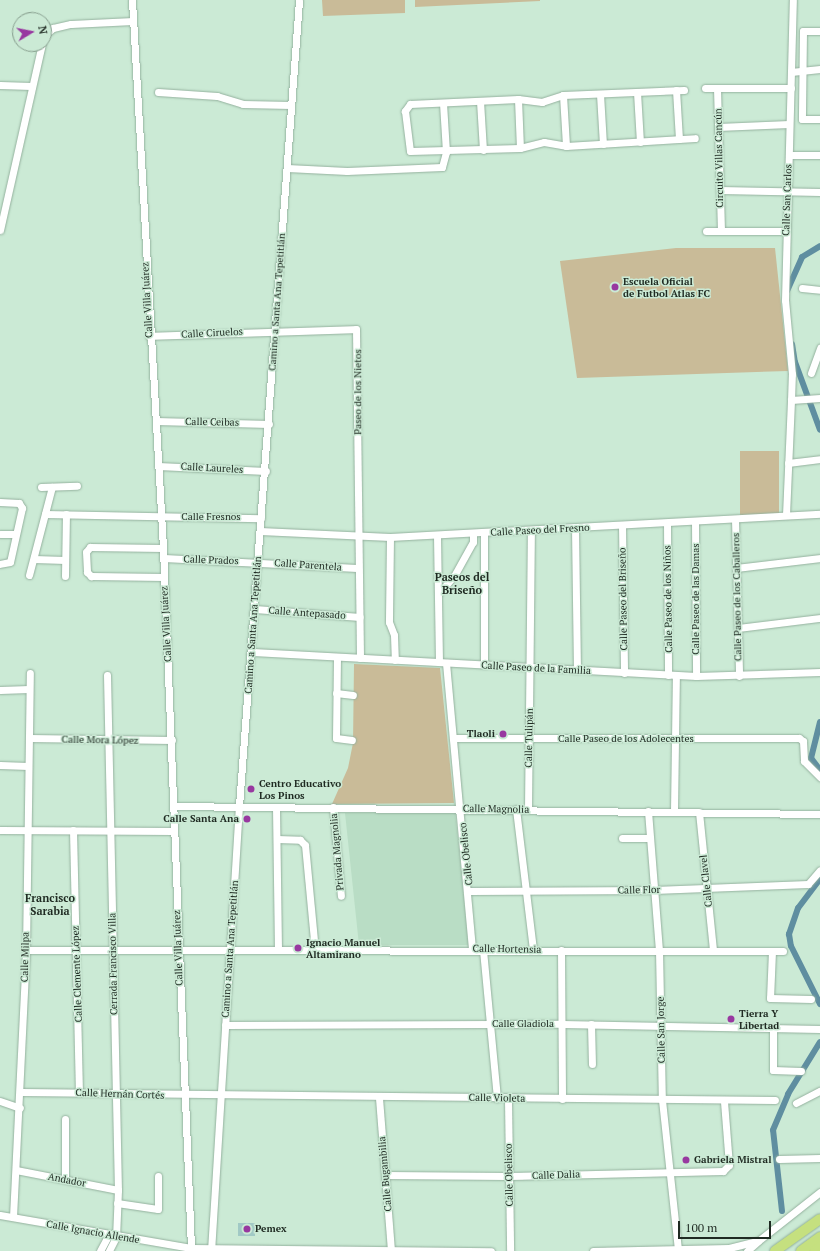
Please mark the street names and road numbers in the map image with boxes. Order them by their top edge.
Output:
street label: Circuito Villas Cancún [712,108,726,208]
street label: Calle San Carlos [780,164,794,236]
street label: Camino a Santa Ana Tepetitlán [266,233,288,371]
street label: Calle Villa Juárez [139,262,155,338]
street label: Calle Ciruelos [181,325,243,341]
street label: Paseo de los Nietos [352,349,364,435]
street label: Calle Ceibas [185,416,239,428]
street label: Calle Laureles [180,460,244,476]
street label: Calle Fresnos [181,511,241,523]
street label: Calle Paseo del Fresno [490,521,590,539]
street label: Calle Paseo de los Caballeros [730,533,744,661]
street label: Calle Paseo de las Damas [690,543,702,655]
street label: Calle Paseo de los Niños [661,545,675,653]
street label: Calle Paseo del Briseño [616,547,630,651]
street label: Calle Prados [183,553,239,567]
street label: Camino a Santa Ana Tepetitlán [242,556,264,694]
street label: Calle Parentela [274,557,342,573]
street label: Calle Villa Juárez [158,586,174,662]
street label: Calle Antepasado [268,604,346,622]
street label: Calle Paseo de la Familia [481,659,591,677]
street label: Calle Tulipán [522,708,536,768]
street label: Calle Mora López [61,733,139,747]
street label: Calle Paseo de los Adolecentes [558,733,694,745]
street label: Calle Magnolia [463,802,529,816]
street label: Privada Magnolia [328,813,346,891]
street label: Calle Obelisco [457,822,475,886]
street label: Calle Clavel [697,854,715,908]
street label: Camino a Santa Ana Tepetitlán [219,880,241,1018]
street label: Calle Flor [618,884,660,896]
street label: Calle Villa Juárez [171,910,185,986]
street label: Cerrada Francisco Villa [106,913,120,1015]
street label: Calle Clemente López [69,925,85,1023]
street label: Calle Milpa [19,932,31,982]
street label: Calle Hortensia [473,942,541,956]
street label: Calle San Jorge [654,996,668,1064]
street label: Calle Gladiola [492,1018,554,1030]
street label: Calle Hernán Cortés [75,1086,165,1102]
street label: Calle Violeta [468,1092,526,1104]
street label: Calle Bugambilia [376,1136,394,1212]
street label: Calle Obelisco [502,1143,516,1207]
street label: Calle Dalia [532,1168,580,1182]
street label: Andador [47,1170,87,1190]
street label: Calle Ignacio Allende [45,1218,141,1246]

